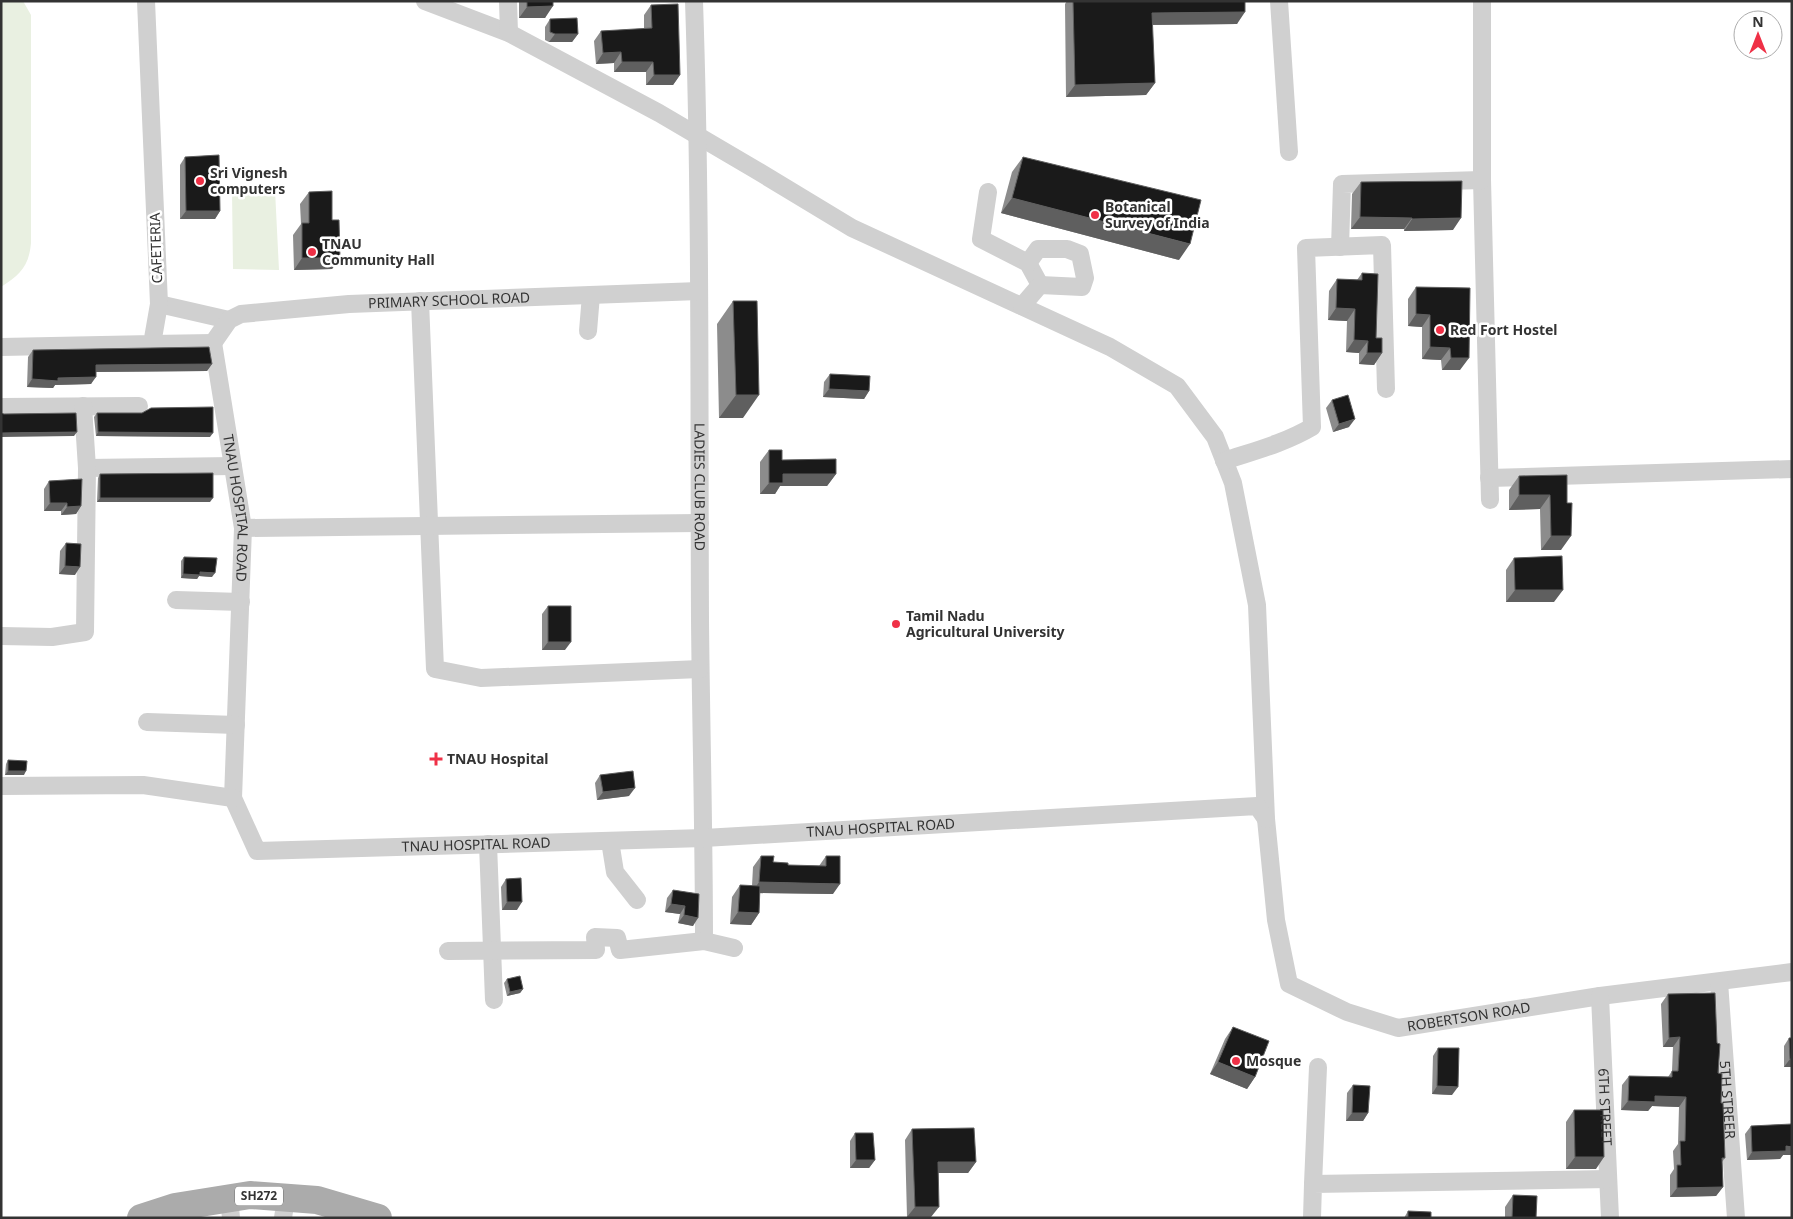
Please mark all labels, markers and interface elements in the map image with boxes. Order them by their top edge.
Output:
north arrow [1733,10,1783,60]
text: N [1752,12,1764,31]
place label: Sri Vignesh computers [210,163,288,198]
marker: Sri Vignesh computers [194,175,206,187]
place label: Botanical Survey of India [1105,197,1210,232]
marker: Botanical Survey of India [1089,209,1101,221]
street label: CAFETERIA [145,212,166,284]
place label: TNAU Community Hall [322,234,435,269]
marker: TNAU Community Hall [306,246,318,258]
street label: PRIMARY SCHOOL ROAD [368,287,530,312]
place label: Red Fort Hostel [1450,320,1558,339]
marker: Red Fort Hostel [1434,324,1446,336]
street label: LADIES CLUB ROAD [691,423,710,551]
street label: TNAU HOSPITAL ROAD [219,433,254,582]
place label: Tamil Nadu Agricultural University [906,606,1065,641]
marker: Tamil Nadu Agricultural University [890,618,902,630]
place label: TNAU Hospital [447,749,549,768]
marker: TNAU Hospital [429,752,443,766]
street label: TNAU HOSPITAL ROAD [806,813,956,841]
street label: TNAU HOSPITAL ROAD [401,832,551,856]
street label: ROBERTSON ROAD [1406,997,1532,1035]
place label: Mosque [1246,1051,1301,1070]
marker: Mosque [1230,1055,1242,1067]
street label: 5TH STREER [1716,1060,1740,1140]
street label: 6TH STREET [1594,1068,1617,1146]
road number: SH272 [235,1186,283,1206]

